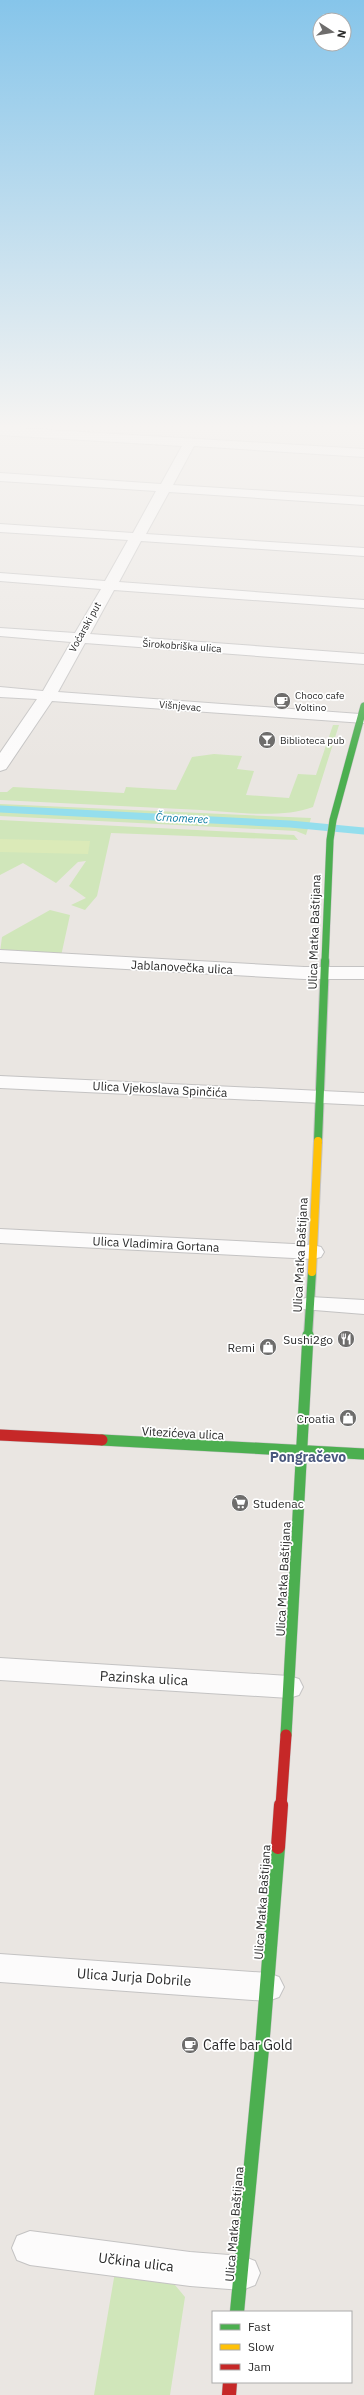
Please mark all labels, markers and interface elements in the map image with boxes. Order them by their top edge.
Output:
north arrow [312,12,352,52]
text: N [334,29,349,39]
street label: Voćarski put [66,599,104,654]
street label: Širokobriška ulica [142,637,223,655]
place label: Choco cafe Voltino [295,689,345,714]
cafe icon: Choco cafe Voltino [272,691,292,711]
street label: Višnjevac [158,698,202,714]
bar icon: Biblioteca pub [257,730,277,750]
place label: Biblioteca pub [280,734,345,747]
water label: Črnomerec [155,810,209,826]
street label: Ulica Matka Baštijana [304,873,324,990]
street label: Jablanovečka ulica [131,957,234,977]
street label: Ulica Vjekoslava Spinčića [92,1078,228,1100]
street label: Ulica Matka Baštijana [289,1196,311,1313]
street label: Ulica Vladimira Gortana [92,1233,220,1255]
restaurant icon: Sushi2go [336,1329,356,1349]
place label: Sushi2go [283,1332,333,1347]
shop icon: Remi [258,1337,278,1357]
place label: Remi [227,1340,255,1355]
shop icon: Croatia [338,1408,358,1428]
place label: Croatia [296,1411,336,1426]
street label: Vitezićeva ulica [141,1423,225,1443]
district label: Pongračevo [270,1448,346,1466]
supermarket icon: Studenac [230,1493,250,1513]
place label: Studenac [253,1496,304,1511]
street label: Ulica Matka Baštijana [272,1520,294,1637]
street label: Pazinska ulica [99,1667,189,1689]
street label: Ulica Matka Baštijana [250,1843,274,1960]
street label: Ulica Jurja Dobrile [76,1964,192,1990]
cafe icon: Caffe bar Gold [180,2035,200,2055]
place label: Caffe bar Gold [203,2036,293,2054]
street label: Ulica Matka Baštijana [221,2165,247,2282]
street label: Učkina ulica [97,2248,175,2276]
legend [212,2311,352,2383]
text: Fast [248,2319,271,2334]
text: Slow [248,2339,274,2354]
text: Jam [248,2359,271,2374]

